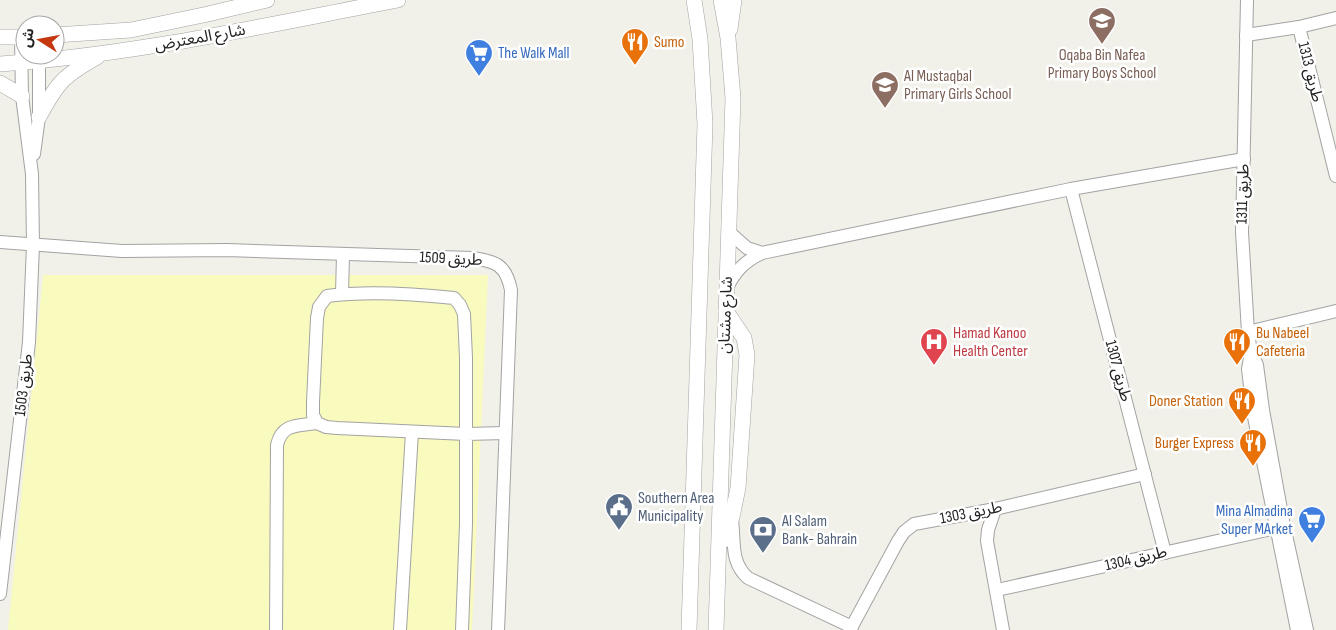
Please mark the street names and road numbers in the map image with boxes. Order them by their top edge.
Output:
street label: شارع المعترض [153,21,247,57]
street label: طريق 1313 [1293,40,1327,104]
street label: طريق 1311 [1232,163,1254,225]
street label: طريق 1509 [419,248,483,270]
street label: شارع مشتان [715,276,739,354]
street label: طريق 1307 [1101,338,1135,404]
street label: طريق 1503 [11,353,37,417]
street label: طريق 1303 [938,498,1004,528]
street label: طريق 1304 [1103,543,1169,575]

